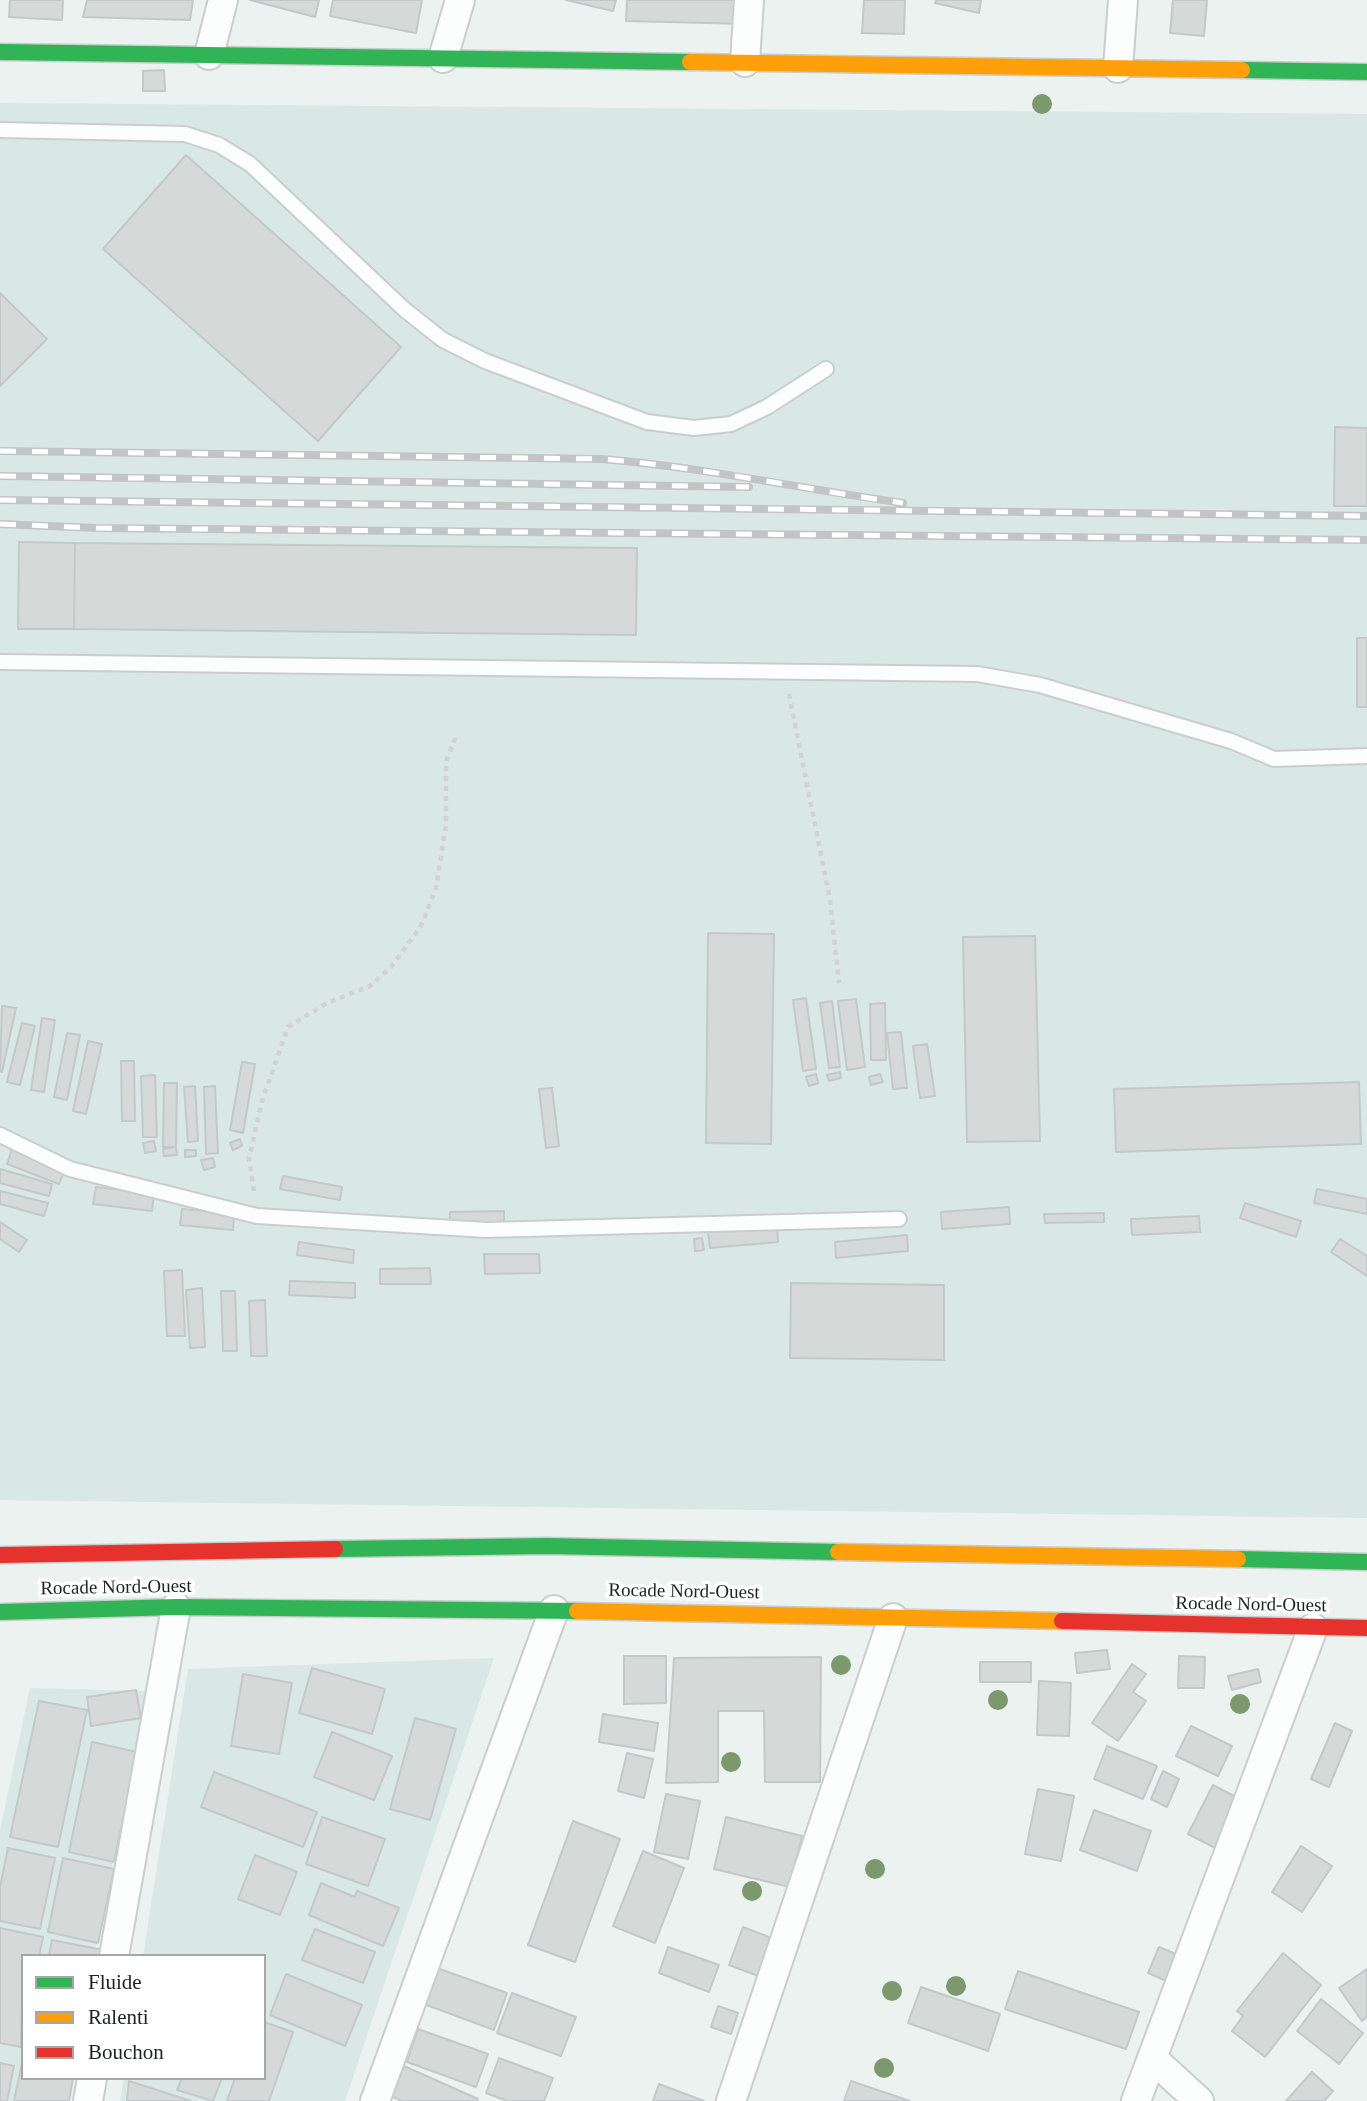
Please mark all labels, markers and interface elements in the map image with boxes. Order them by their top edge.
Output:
street label: Rocade Nord-Ouest [40,1575,192,1601]
street label: Rocade Nord-Ouest [608,1579,760,1605]
street label: Rocade Nord-Ouest [1175,1592,1327,1618]
legend [21,1954,266,2080]
text: Fluide [88,1970,142,1994]
text: Ralenti [88,2005,149,2029]
text: Bouchon [88,2040,164,2064]

